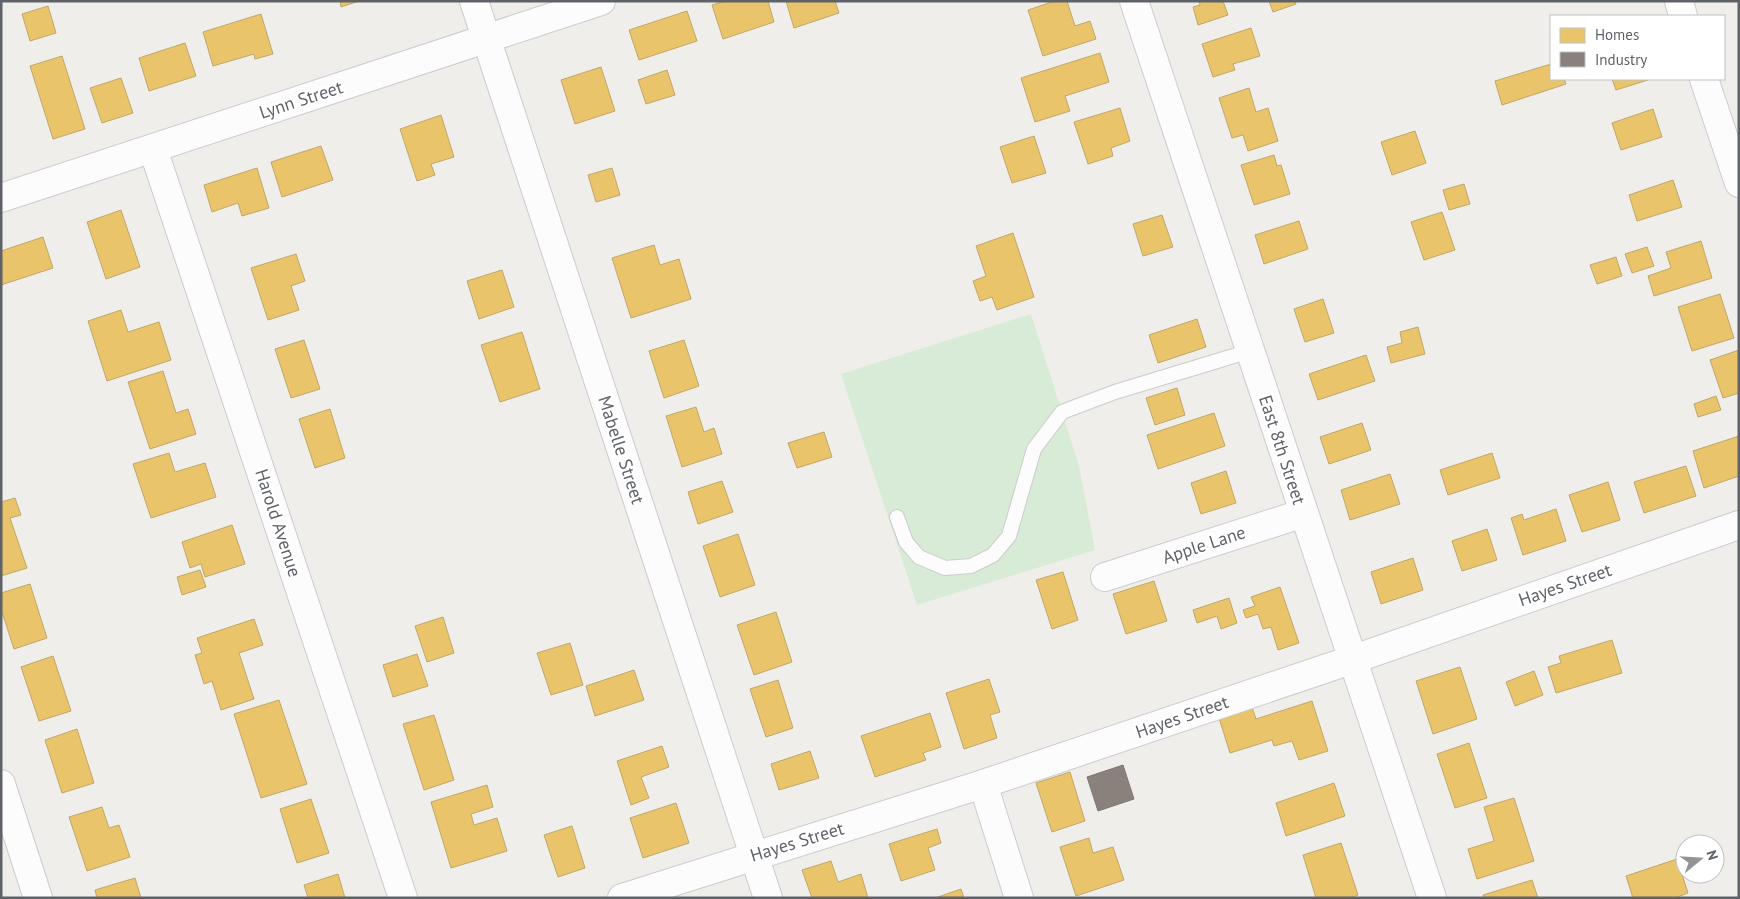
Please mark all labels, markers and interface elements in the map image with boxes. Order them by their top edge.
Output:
legend [1550,15,1725,80]
text: Homes [1595,25,1639,44]
text: Industry [1595,50,1647,69]
street label: Lynn Street [256,75,345,124]
street label: East 8th Street [1254,392,1311,507]
street label: Mabelle Street [593,393,650,507]
street label: Harold Avenue [250,466,307,580]
street label: Apple Lane [1159,520,1248,569]
street label: Hayes Street [1515,558,1614,611]
street label: Hayes Street [1132,690,1231,743]
street label: Hayes Street [747,816,846,867]
north arrow [1675,834,1725,884]
text: N [1702,848,1722,862]

